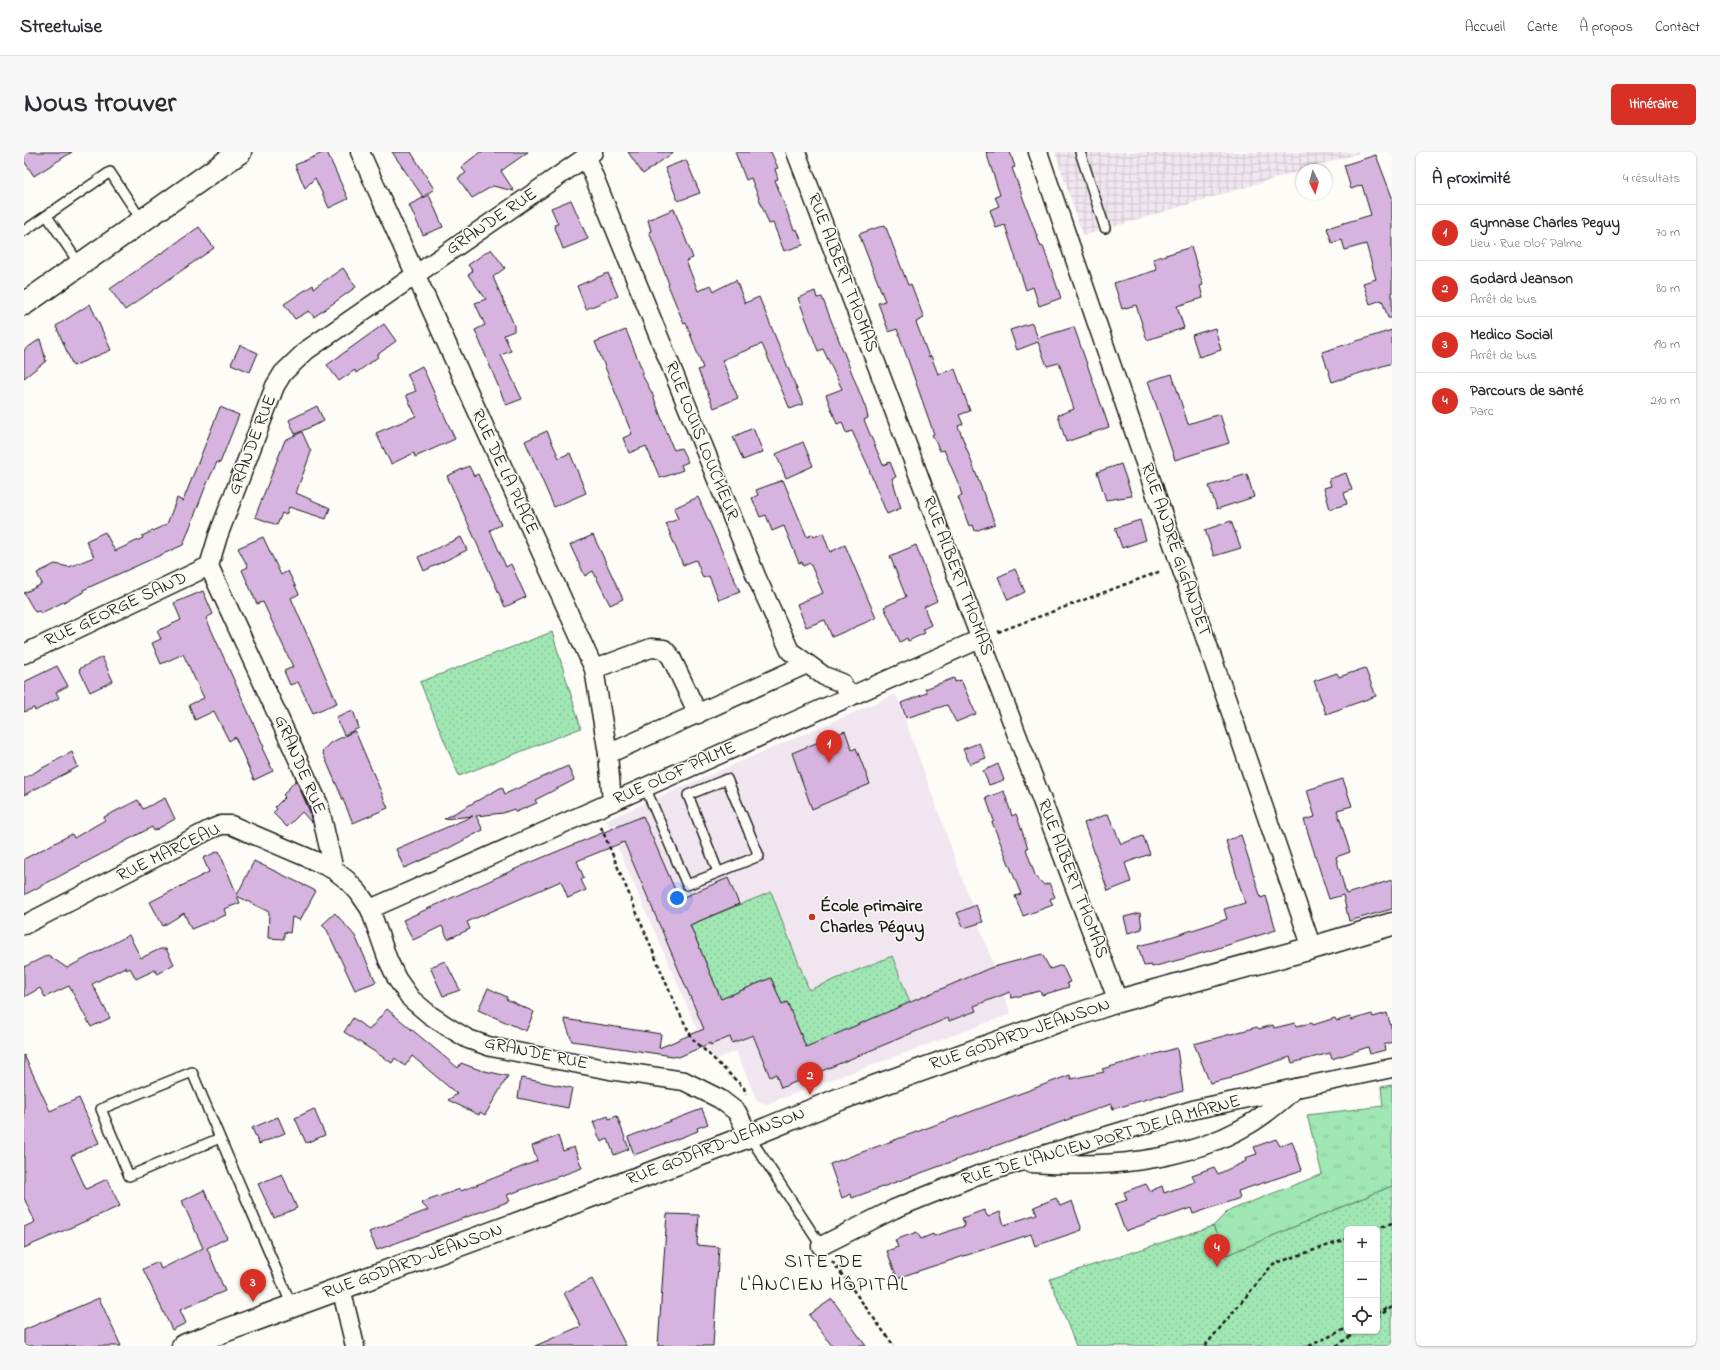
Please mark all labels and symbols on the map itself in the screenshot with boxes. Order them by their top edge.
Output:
north arrow [1296,164,1332,200]
street label: GRANDE RUE [441,182,543,262]
street label: RUE ALBERT THOMAS [800,190,884,356]
street label: RUE LOUIS LOUCHEUR [657,358,745,524]
street label: GRANDE RUE [222,391,284,499]
street label: RUE DE LA PLACE [464,405,544,539]
street label: RUE ANDRÉ GIGANDET [1133,460,1217,640]
street label: RUE ALBERT THOMAS [915,493,999,659]
street label: RUE GEORGE SAND [40,566,192,654]
street label: GRANDE RUE [266,711,332,819]
pin: 1 [816,730,842,763]
street label: RUE OLOF PALME [610,735,741,813]
street label: RUE ALBERT THOMAS [1030,796,1114,962]
street label: RUE MARCEAU [113,817,225,889]
your location [667,888,687,908]
place label: École primaire Charles Péguy [820,894,924,942]
marker: École primaire Charles Péguy [807,912,817,922]
street label: RUE GODARD-JEANSON [926,992,1114,1078]
street label: GRANDE RUE [482,1030,590,1078]
pin: 2 [797,1062,823,1095]
street label: RUE DE L'ANCIEN PORT DE LA MARNE [958,1089,1244,1193]
street label: RUE GODARD-JEANSON [623,1101,809,1193]
street label: RUE GODARD-JEANSON [320,1217,506,1307]
pin: 4 [1204,1234,1230,1267]
district label: SITE DE L'ANCIEN HÔPITAL [740,1248,908,1300]
pin: 3 [240,1269,266,1302]

